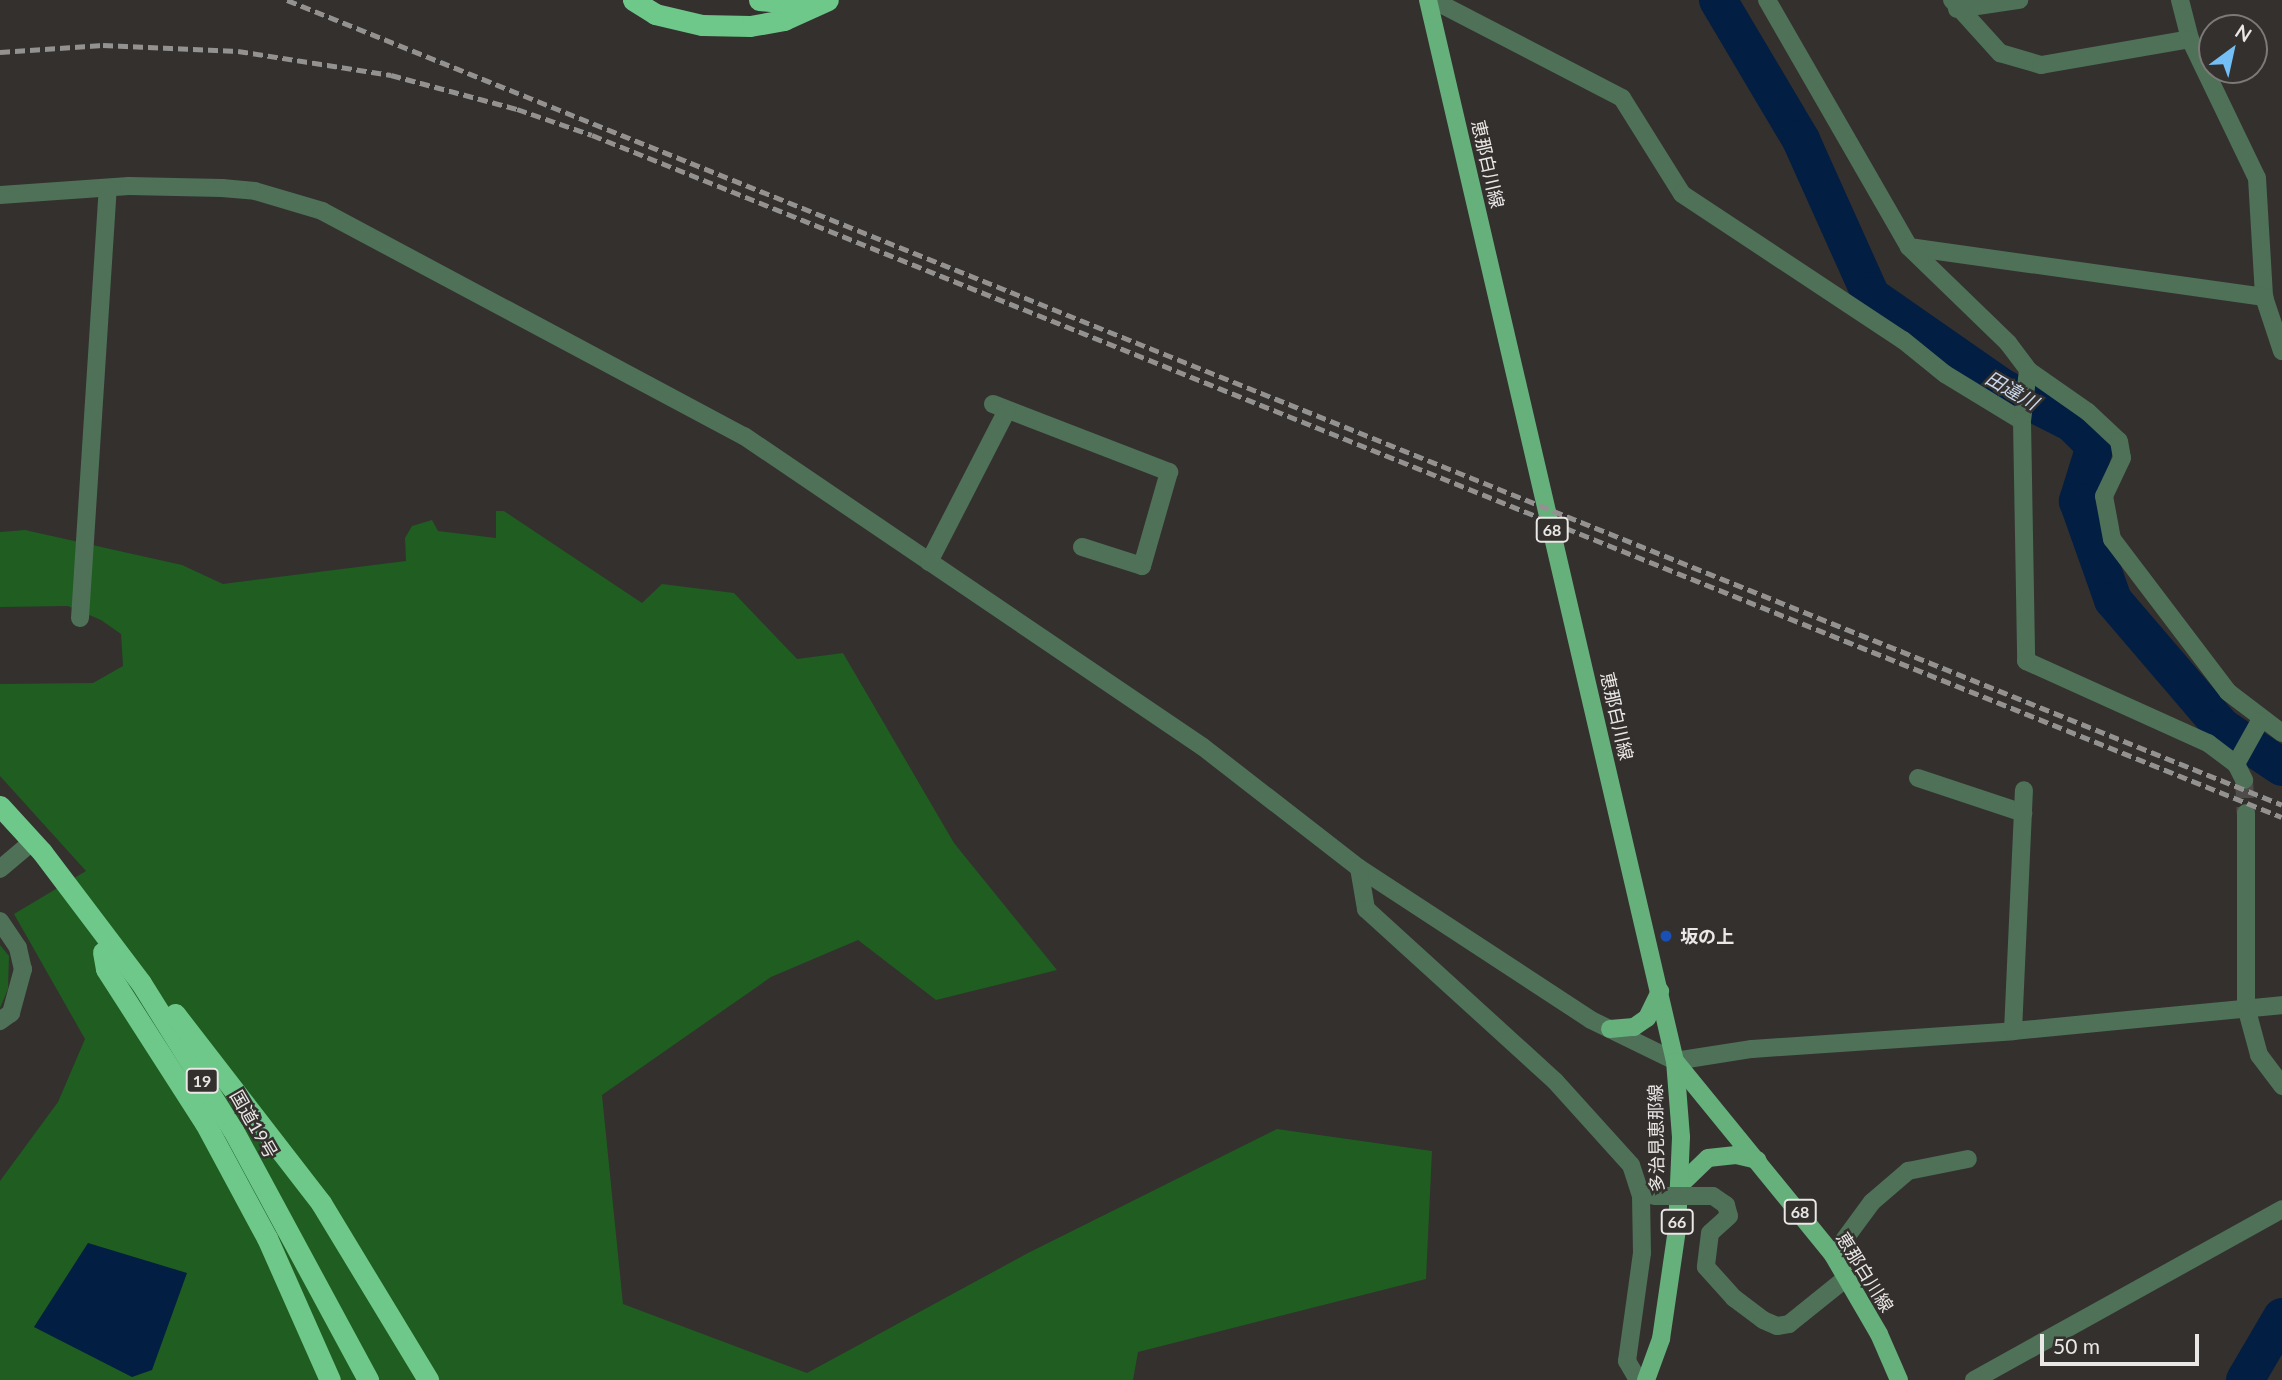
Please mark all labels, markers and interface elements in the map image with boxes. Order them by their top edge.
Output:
north arrow [2198,14,2268,84]
text: N [2231,19,2256,46]
street label: 恵那白川線 [1467,118,1509,210]
water label: 田違川 [1982,366,2042,414]
road number: 68 [1534,517,1570,542]
street label: 恵那白川線 [1596,670,1638,762]
place label: 坂の上 [1680,925,1734,947]
marker: 坂の上 [1658,928,1674,944]
road number: 19 [184,1068,220,1093]
street label: 多治見恵那線 [1644,1084,1668,1192]
street label: 国道19号 [226,1086,282,1162]
road number: 68 [1783,1200,1818,1224]
road number: 66 [1660,1210,1694,1234]
street label: 恵那白川線 [1832,1228,1898,1316]
scale bar [2044,1320,2203,1364]
text: 50 m [2053,1333,2100,1358]

